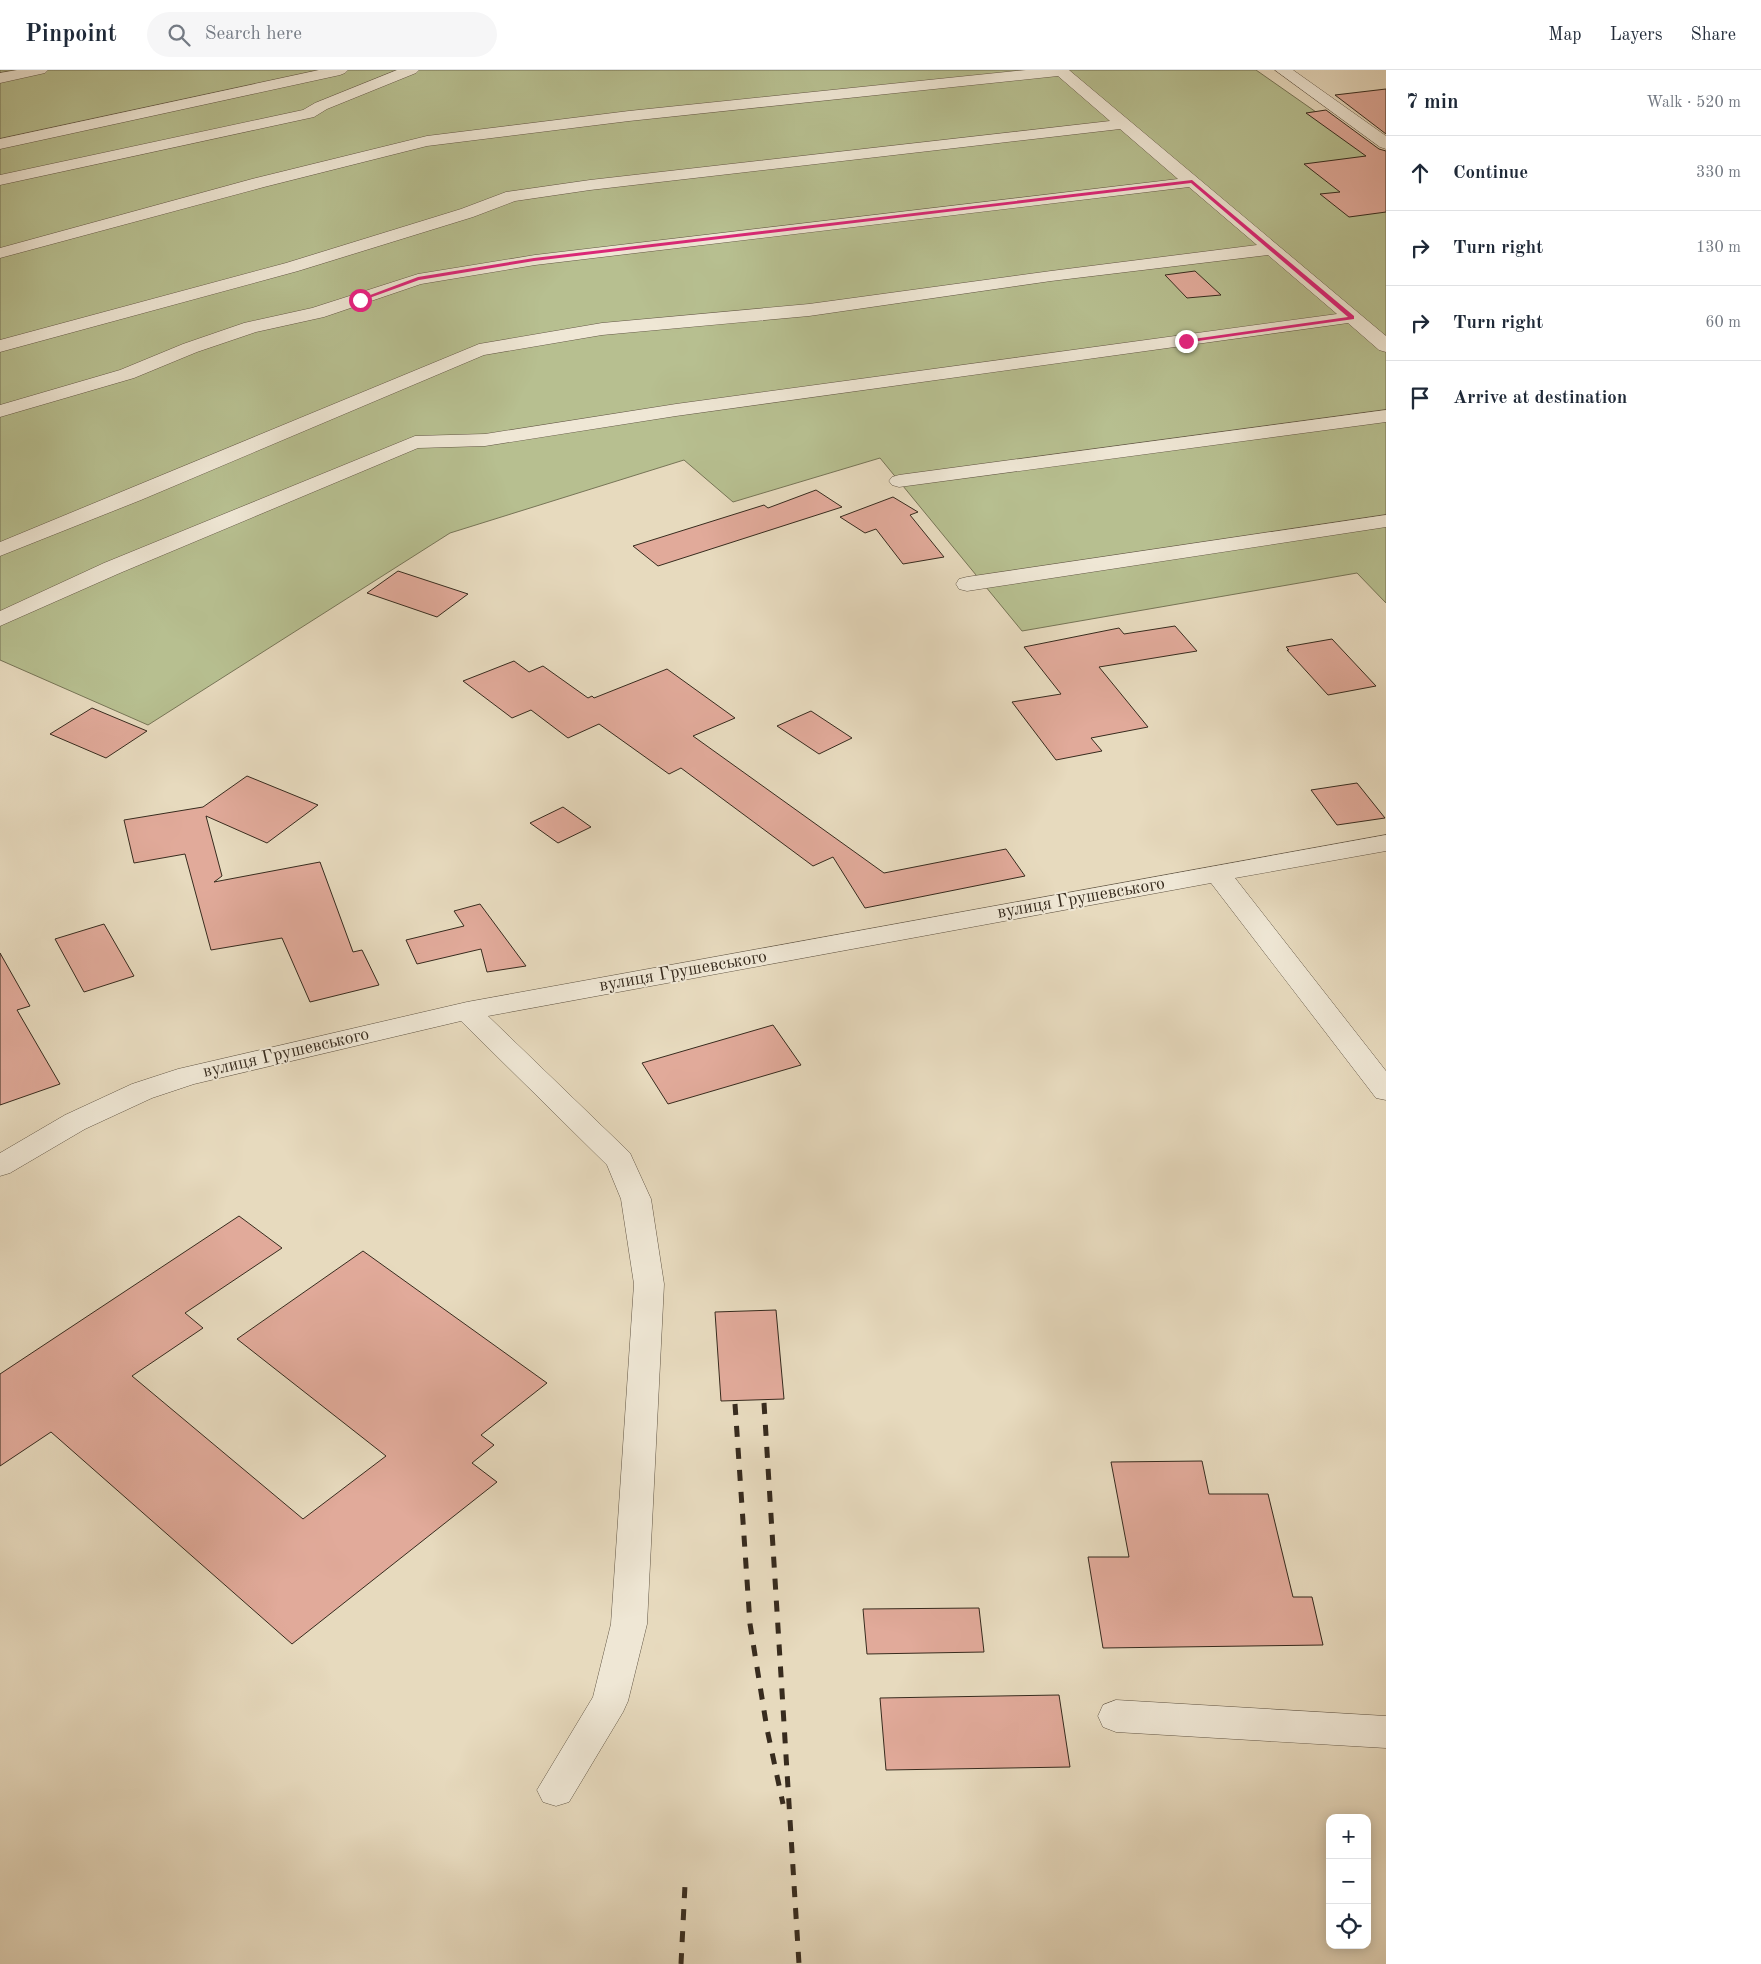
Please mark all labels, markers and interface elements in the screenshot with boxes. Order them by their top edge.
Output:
search box [147,12,497,57]
icon: search [165,21,193,49]
text: Pinpoint [25,23,117,47]
text: Search here [205,25,302,44]
text: Map [1548,26,1582,44]
text: Layers [1610,26,1662,44]
text: Share [1690,26,1736,44]
text: 7 min [1406,92,1459,113]
text: Walk · 520 m [1646,95,1741,111]
icon: ahead [1406,159,1434,187]
text: Continue [1453,164,1528,183]
text: 330 m [1696,165,1741,181]
icon: right [1406,234,1434,262]
text: Turn right [1453,239,1543,258]
text: 130 m [1696,240,1741,256]
route start [349,289,372,312]
icon: right [1406,309,1434,337]
text: Turn right [1453,314,1543,333]
text: 60 m [1705,315,1741,331]
route end [1175,330,1198,353]
icon: arrive [1406,384,1434,412]
text: Arrive at destination [1453,389,1627,408]
street label: вулиця Грушевського [996,874,1166,922]
street label: вулиця Грушевського [598,947,768,995]
street label: вулиця Грушевського [201,1025,371,1081]
map controls [1326,1814,1371,1949]
button: + [1326,1814,1371,1859]
button: − [1326,1859,1371,1904]
button: locate [1326,1904,1371,1949]

